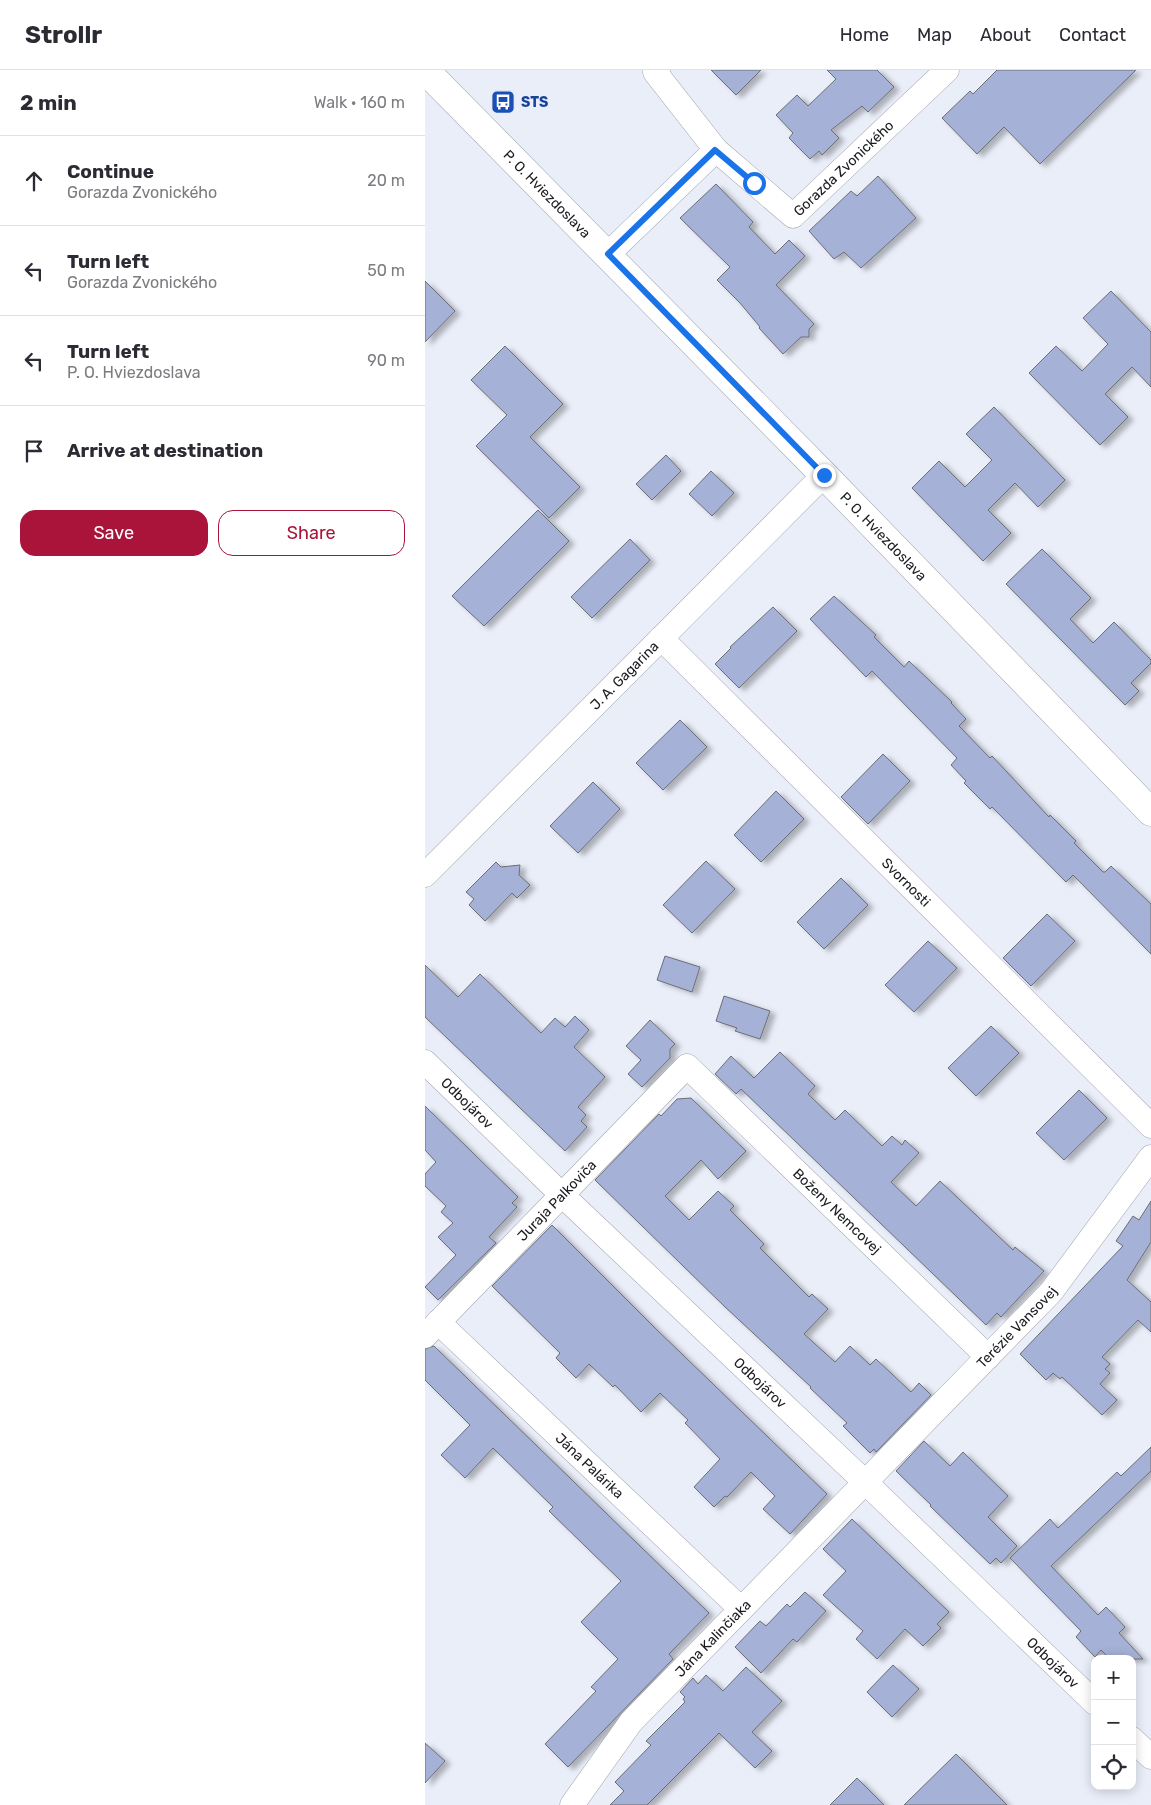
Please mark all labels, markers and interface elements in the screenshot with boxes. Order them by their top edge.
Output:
text: Strollr [25,21,102,49]
text: Home [840,24,889,46]
text: Map [917,24,952,46]
text: About [980,24,1031,46]
text: Contact [1059,24,1126,46]
bus stop icon: STS [490,89,516,115]
text: 2 min [20,90,77,115]
text: Walk · 160 m [314,93,405,112]
place label: STS [521,94,548,111]
street label: Gorazda Zvonického [790,117,897,220]
street label: P. O. Hviezdoslava [500,146,594,242]
text: Continue [67,160,154,183]
icon: ahead [20,167,48,195]
text: 20 m [367,171,405,190]
route start [743,172,766,195]
text: Gorazda Zvonického [67,183,217,202]
text: Turn left [67,250,149,273]
icon: left [20,257,48,285]
text: 50 m [367,261,405,280]
text: Gorazda Zvonického [67,273,217,292]
text: Turn left [67,340,149,363]
icon: left [20,347,48,375]
text: 90 m [367,351,405,370]
text: P. O. Hviezdoslava [67,363,201,382]
icon: arrive [20,437,48,465]
text: Arrive at destination [67,439,263,462]
route end [813,464,836,487]
street label: P. O. Hviezdoslava [837,488,930,584]
button: Save [20,510,208,556]
button: Share [218,510,405,556]
street label: J. A. Gagarina [586,638,662,713]
street label: Svornosti [878,854,934,910]
street label: Odbojárov [438,1074,497,1132]
street label: Juraja Palkoviča [513,1156,600,1244]
street label: Boženy Nemcovej [790,1165,885,1257]
street label: Terézie Vansovej [973,1283,1061,1371]
street label: Odbojárov [730,1354,790,1412]
street label: Jána Palárika [552,1429,627,1502]
street label: Jána Kalinčiaka [671,1596,754,1680]
street label: Odbojárov [1023,1634,1083,1692]
map controls [1091,1655,1136,1790]
button: + [1091,1655,1136,1700]
button: − [1091,1700,1136,1745]
button: locate [1091,1745,1136,1790]

